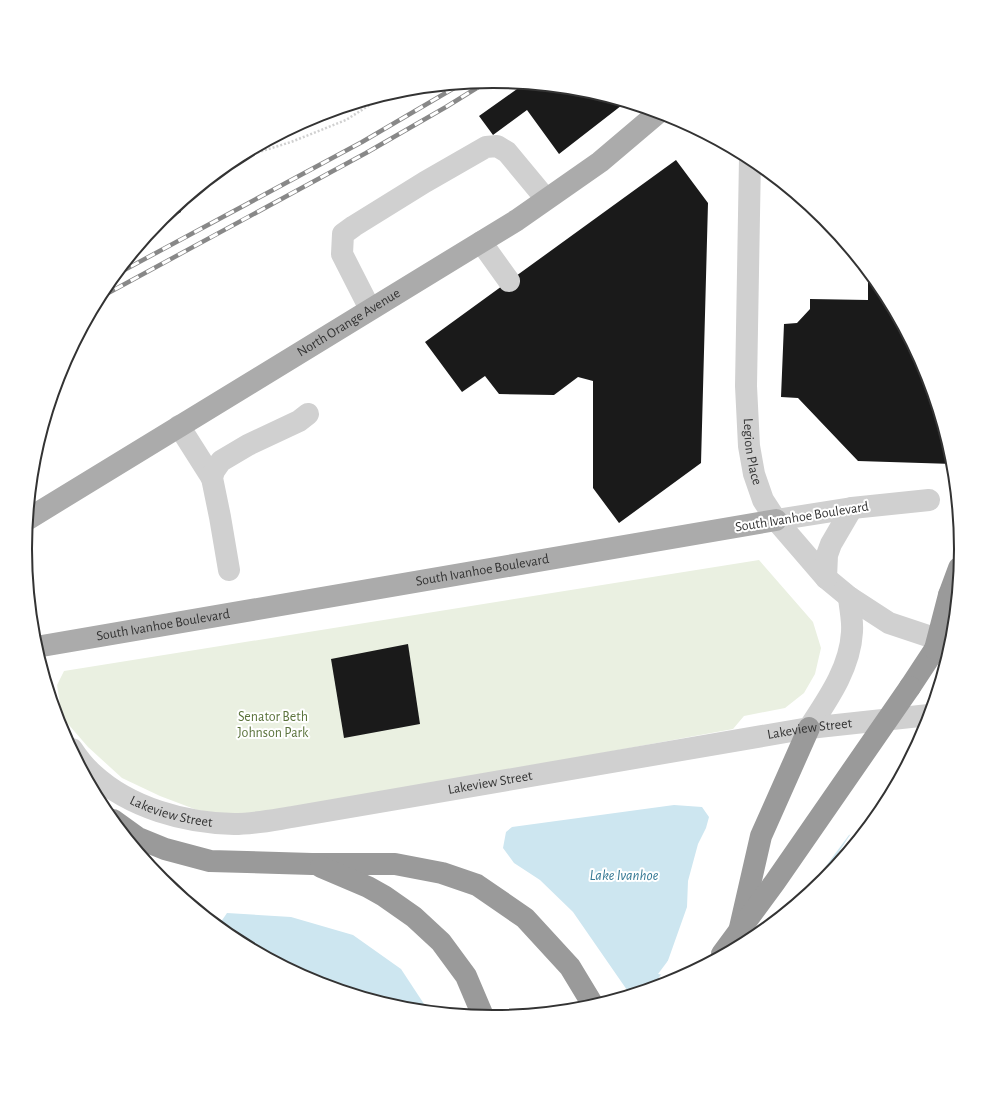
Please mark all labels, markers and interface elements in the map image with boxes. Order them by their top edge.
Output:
street label: North Orange Avenue [295,286,403,360]
street label: Legion Place [741,418,764,487]
street label: South Ivanhoe Boulevard [734,500,870,534]
street label: South Ivanhoe Boulevard [415,552,550,589]
street label: South Ivanhoe Boulevard [95,607,231,644]
park label: Senator Beth Johnson Park [238,710,309,740]
street label: Lakeview Street [766,716,853,742]
street label: Lakeview Street [447,769,534,797]
street label: Lakeview Street [127,793,214,830]
water label: Lake Ivanhoe [590,868,659,883]

